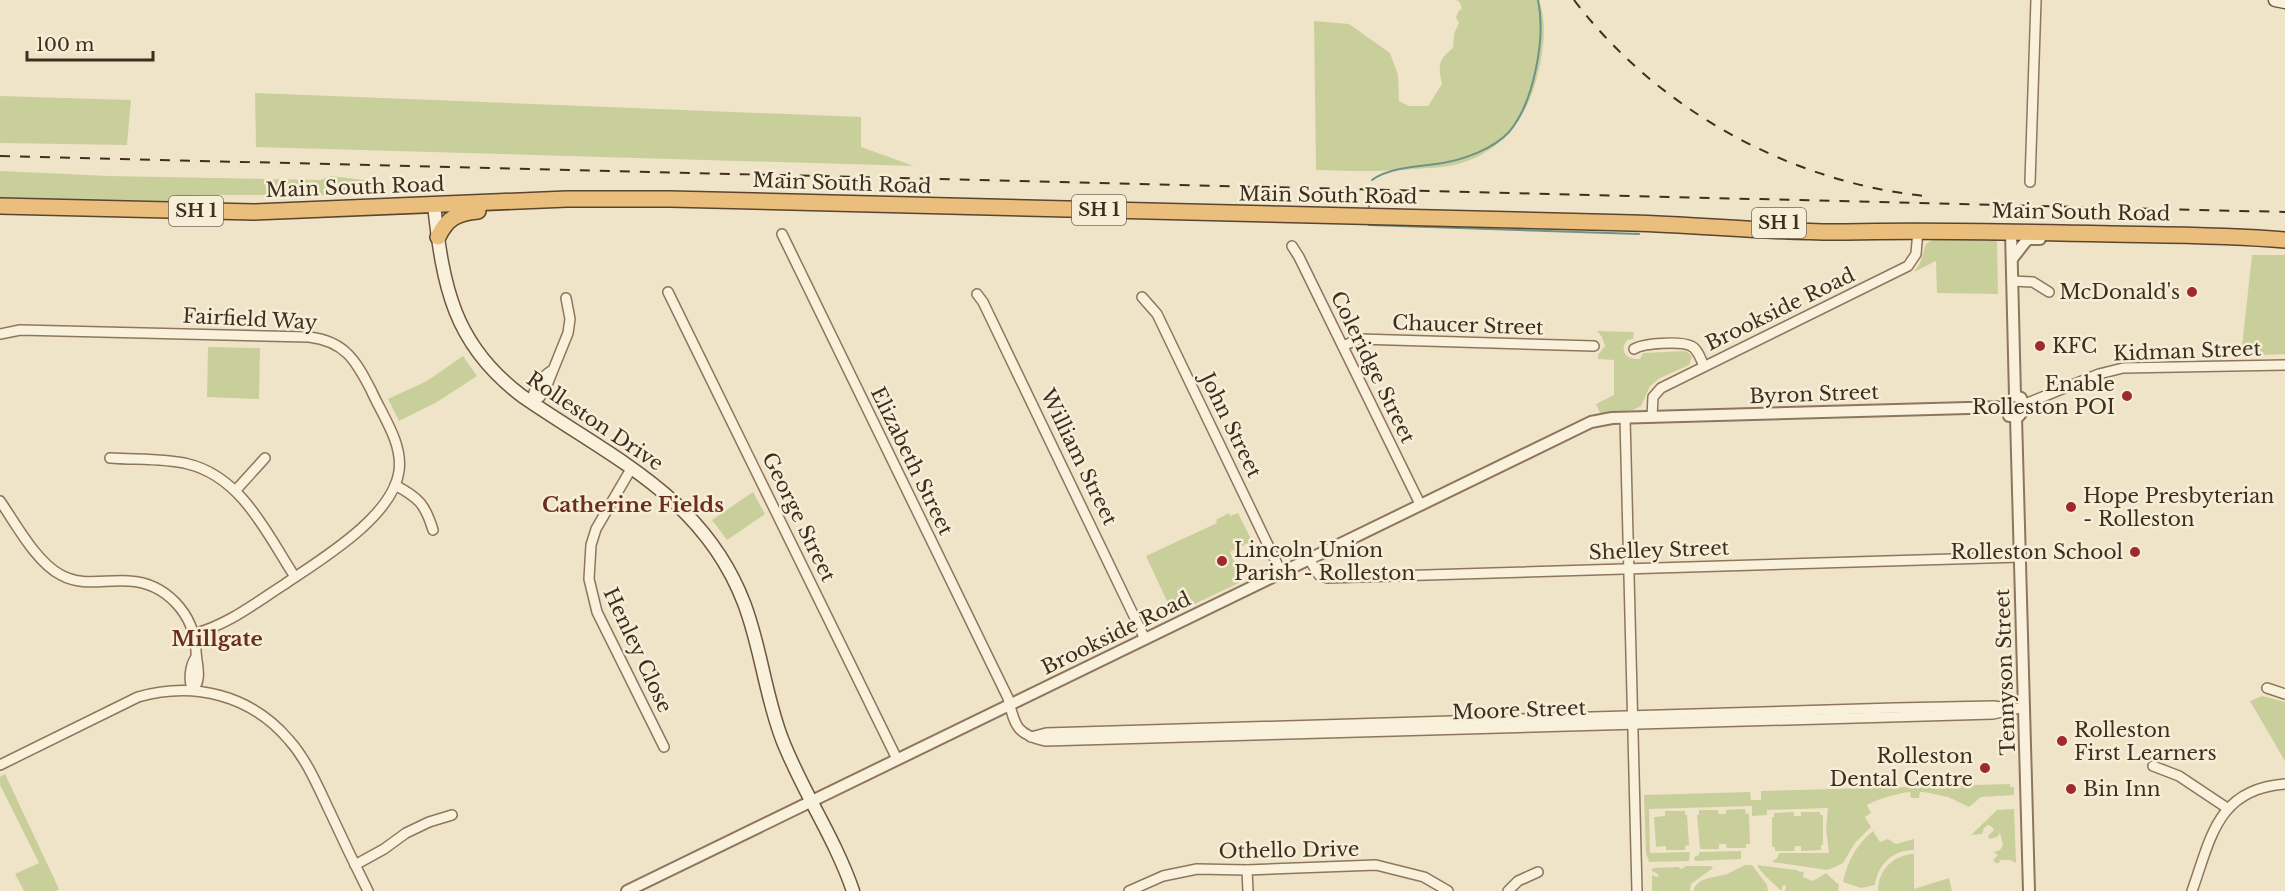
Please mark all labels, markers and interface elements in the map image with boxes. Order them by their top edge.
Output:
scale bar [27,24,153,62]
text: 100 m [36,34,94,56]
street label: Main South Road [752,168,932,198]
street label: Main South Road [265,172,445,202]
street label: Main South Road [1238,181,1418,209]
road number: SH 1 [1072,195,1126,225]
road number: SH 1 [169,196,223,226]
street label: Main South Road [1991,198,2171,226]
road number: SH 1 [1752,208,1806,238]
street label: Brookside Road [1702,262,1858,356]
place label: McDonald's [2059,280,2180,304]
marker: McDonald's [2185,285,2199,299]
street label: Coleridge Street [1326,287,1420,447]
street label: Fairfield Way [182,303,318,335]
street label: Chaucer Street [1392,310,1544,340]
place label: KFC [2052,334,2097,358]
street label: Kidman Street [2113,336,2262,366]
marker: KFC [2033,339,2047,353]
street label: Rolleston Drive [522,366,668,476]
street label: John Street [1194,366,1267,482]
place label: Enable Rolleston POI [1972,372,2115,419]
street label: Byron Street [1749,380,1880,408]
street label: Elizabeth Street [866,383,958,539]
street label: William Street [1035,384,1123,529]
marker: Enable Rolleston POI [2120,389,2134,403]
street label: George Street [757,448,841,586]
place label: Hope Presbyterian - Rolleston [2083,484,2274,531]
district label: Catherine Fields [542,492,724,518]
marker: Hope Presbyterian - Rolleston [2064,500,2078,514]
street label: Shelley Street [1588,536,1730,564]
place label: Lincoln Union Parish - Rolleston [1234,538,1415,585]
place label: Rolleston School [1951,540,2123,564]
marker: Rolleston School [2128,545,2142,559]
marker: Lincoln Union Parish - Rolleston [1215,554,1229,568]
street label: Henley Close [599,584,677,716]
street label: Brookside Road [1038,586,1194,680]
street label: Tennyson Street [1990,588,2020,756]
district label: Millgate [171,626,263,652]
street label: Moore Street [1452,696,1587,724]
place label: Rolleston First Learners [2074,718,2217,765]
marker: Rolleston First Learners [2055,734,2069,748]
place label: Rolleston Dental Centre [1830,744,1973,791]
marker: Rolleston Dental Centre [1978,761,1992,775]
place label: Bin Inn [2083,777,2161,801]
marker: Bin Inn [2064,782,2078,796]
street label: Othello Drive [1218,837,1360,863]

